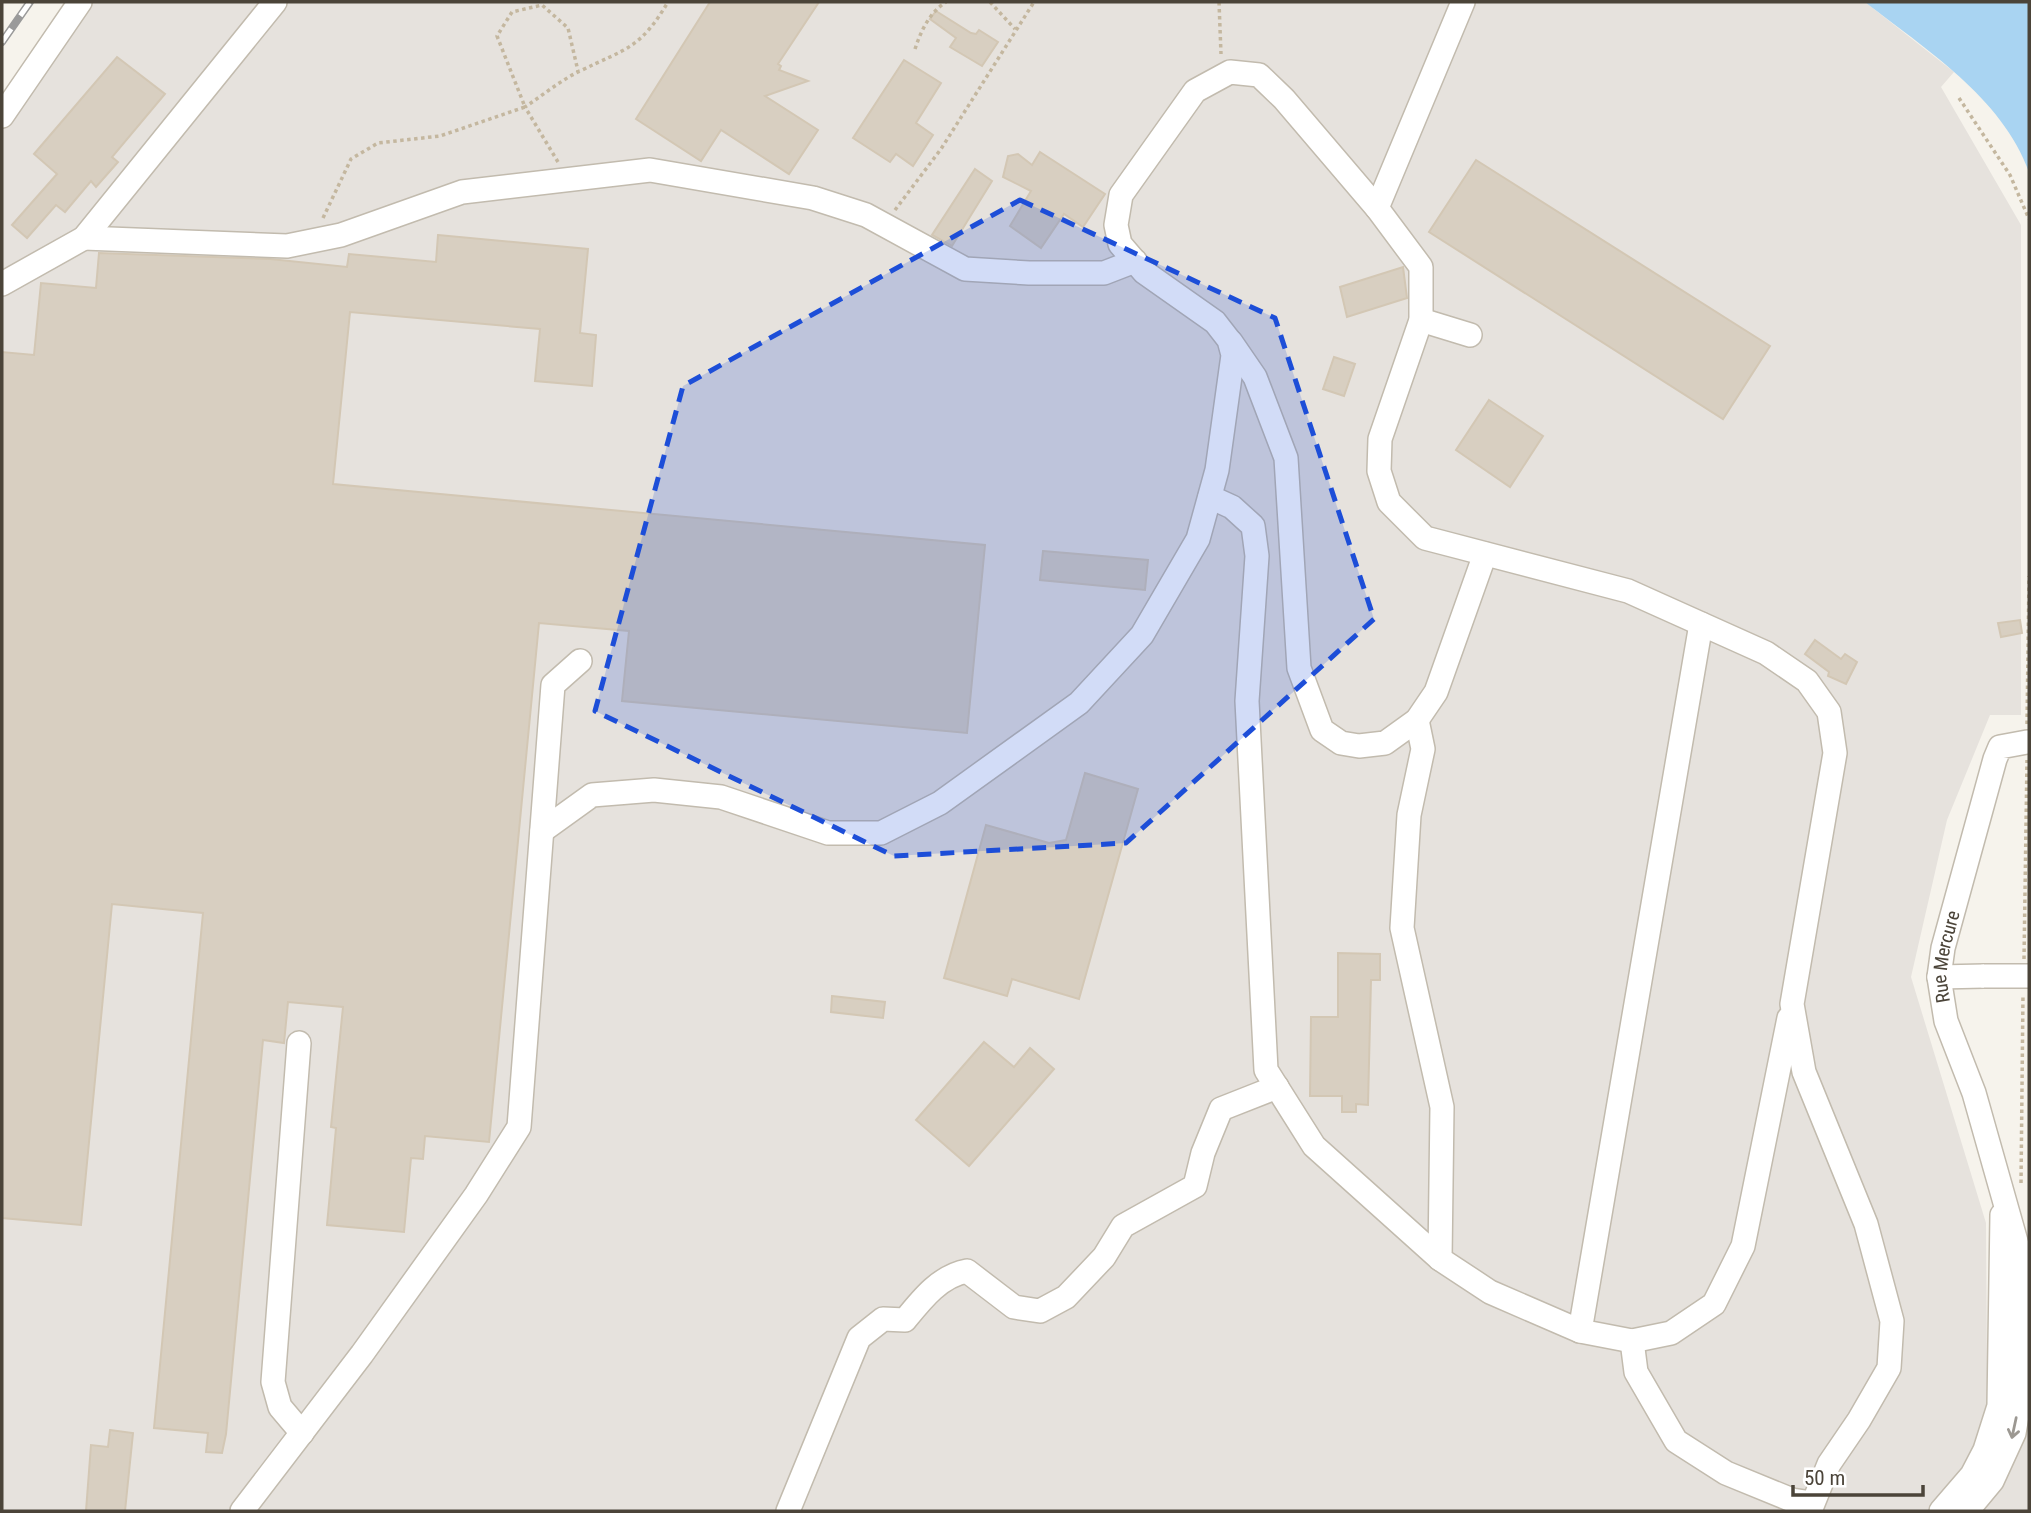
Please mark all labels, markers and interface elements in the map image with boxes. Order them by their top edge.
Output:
street label: Rue Mercure [1927,908,1964,1005]
one-way arrow [2007,1416,2020,1439]
scale bar [1793,1454,1923,1498]
text: 50 m [1804,1466,1845,1490]

